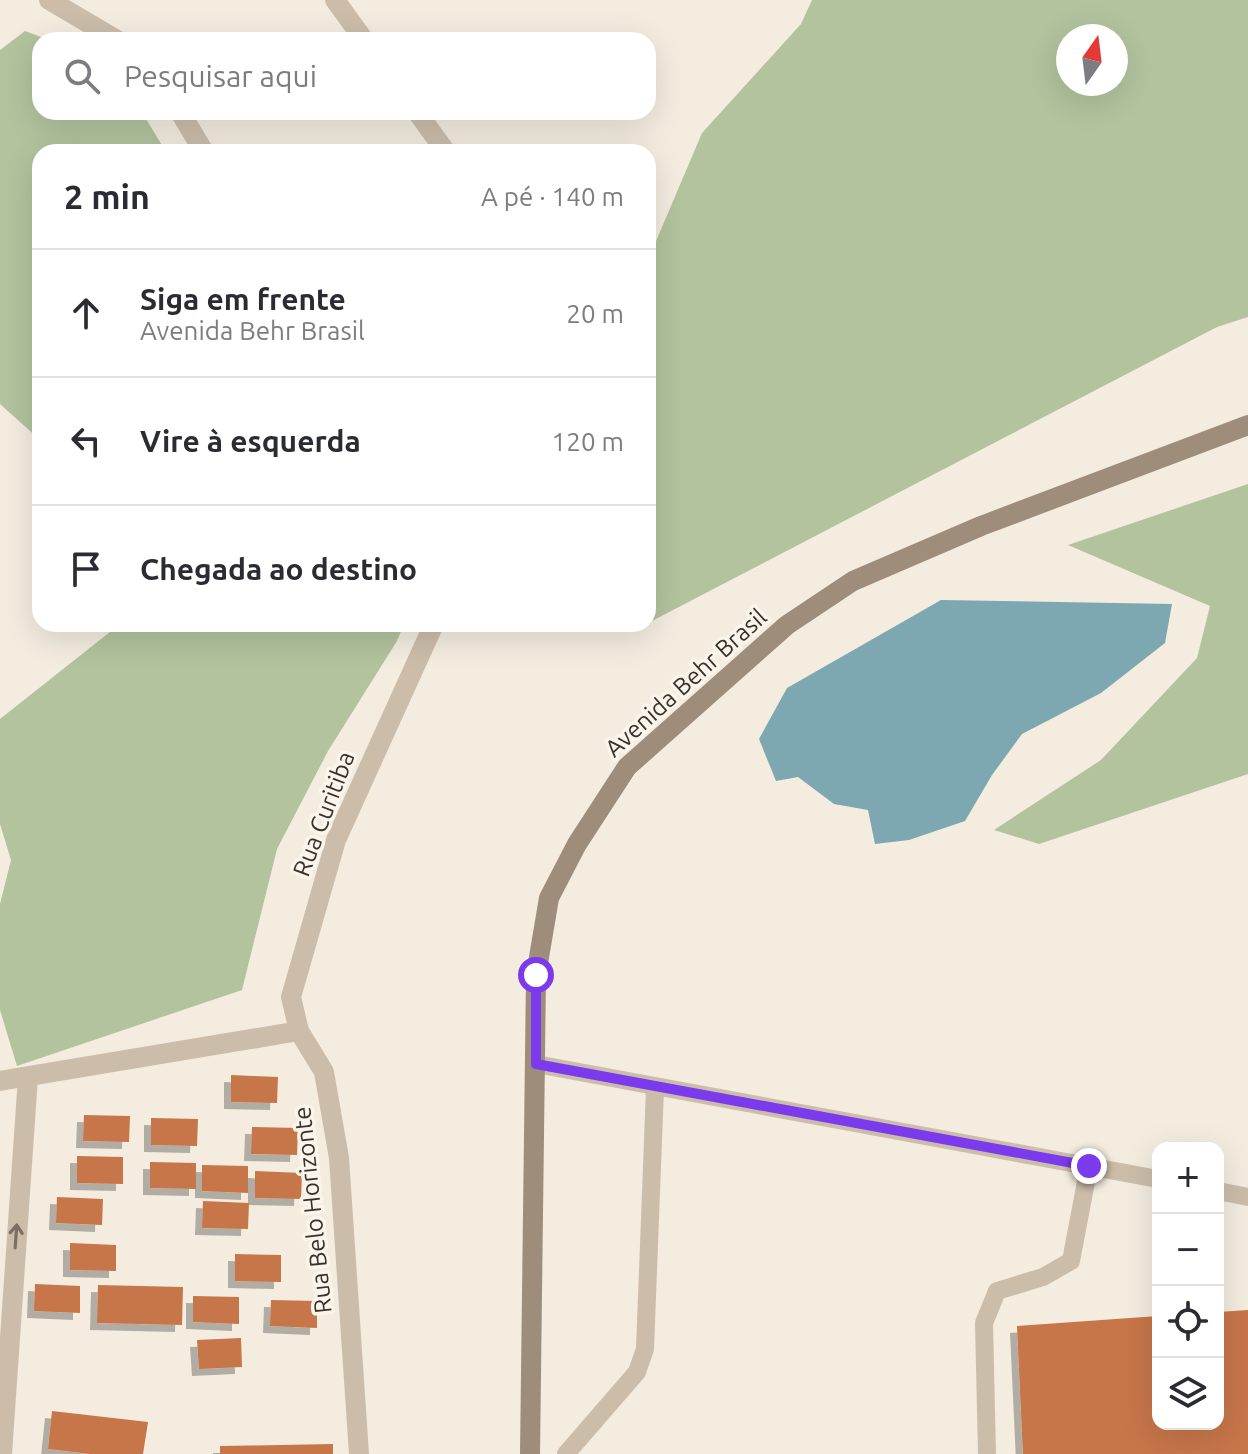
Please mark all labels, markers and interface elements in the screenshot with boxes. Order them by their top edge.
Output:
north arrow [1056,24,1128,96]
search box [32,32,656,120]
icon: search [60,54,104,98]
text: Pesquisar aqui [124,59,317,93]
text: 2 min [64,177,150,215]
text: A pé · 140 m [481,182,624,211]
text: Siga em frente [140,282,346,316]
icon: ahead [64,291,108,335]
text: 20 m [566,299,624,328]
text: Avenida Behr Brasil [140,316,365,345]
icon: left [64,419,108,463]
text: Vire à esquerda [140,424,361,458]
text: 120 m [552,427,624,456]
icon: arrive [64,547,108,591]
text: Chegada ao destino [140,552,417,586]
street label: Avenida Behr Brasil [600,603,772,762]
street label: Rua Curitiba [287,748,360,880]
route start [518,957,554,993]
street label: Rua Belo Horizonte [288,1105,337,1315]
map controls [1152,1142,1224,1430]
button: + [1152,1142,1224,1214]
route end [1071,1148,1107,1184]
button: − [1152,1214,1224,1286]
one-way arrow [9,1223,24,1250]
button: locate [1152,1286,1224,1358]
button: layers [1152,1358,1224,1430]

